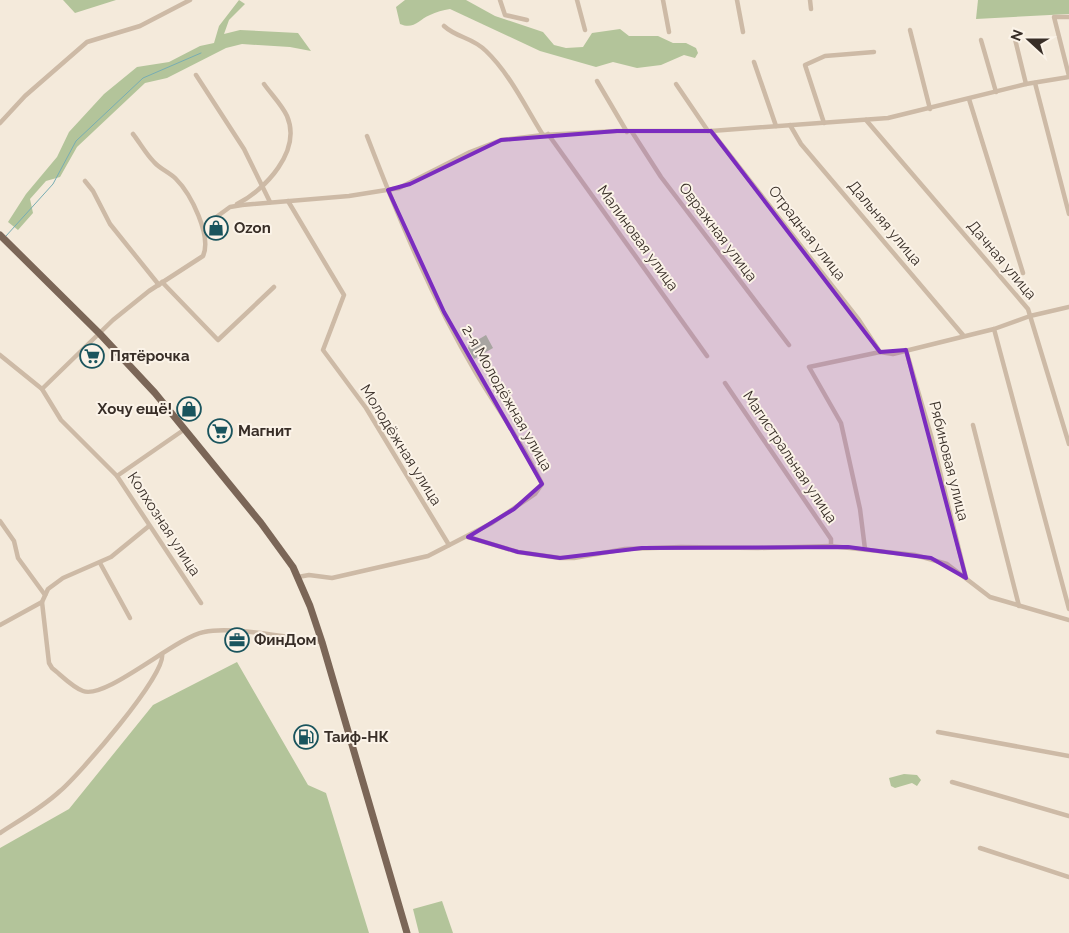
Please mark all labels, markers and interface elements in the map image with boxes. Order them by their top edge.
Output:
north arrow [1004,15,1054,65]
text: N [1007,27,1026,43]
street label: Дальняя улица [844,177,926,269]
street label: Овражная улица [675,179,761,285]
street label: Малиновая улица [594,182,682,294]
street label: Отрадная улица [764,182,850,284]
shop icon: Ozon [203,215,229,241]
street label: Дачная улица [964,217,1040,303]
place label: Ozon [234,219,271,237]
street label: 2-я Молодёжная улица [458,322,556,474]
supermarket icon: Пятёрочка [79,343,105,369]
place label: Пятёрочка [110,347,190,365]
street label: Молодёжная улица [356,381,446,509]
street label: Магистральная улица [739,388,841,526]
shop icon: Хочу ещё! [176,396,202,422]
street label: Рябиновая улица [925,399,973,523]
place label: Хочу ещё! [97,400,172,418]
supermarket icon: Магнит [207,418,233,444]
place label: Магнит [238,422,292,440]
street label: Колхозная улица [124,469,204,579]
office icon: ФинДом [224,627,250,653]
place label: ФинДом [254,631,316,649]
fuel station icon: Таиф-НК [293,724,319,750]
place label: Таиф-НК [324,728,389,746]

